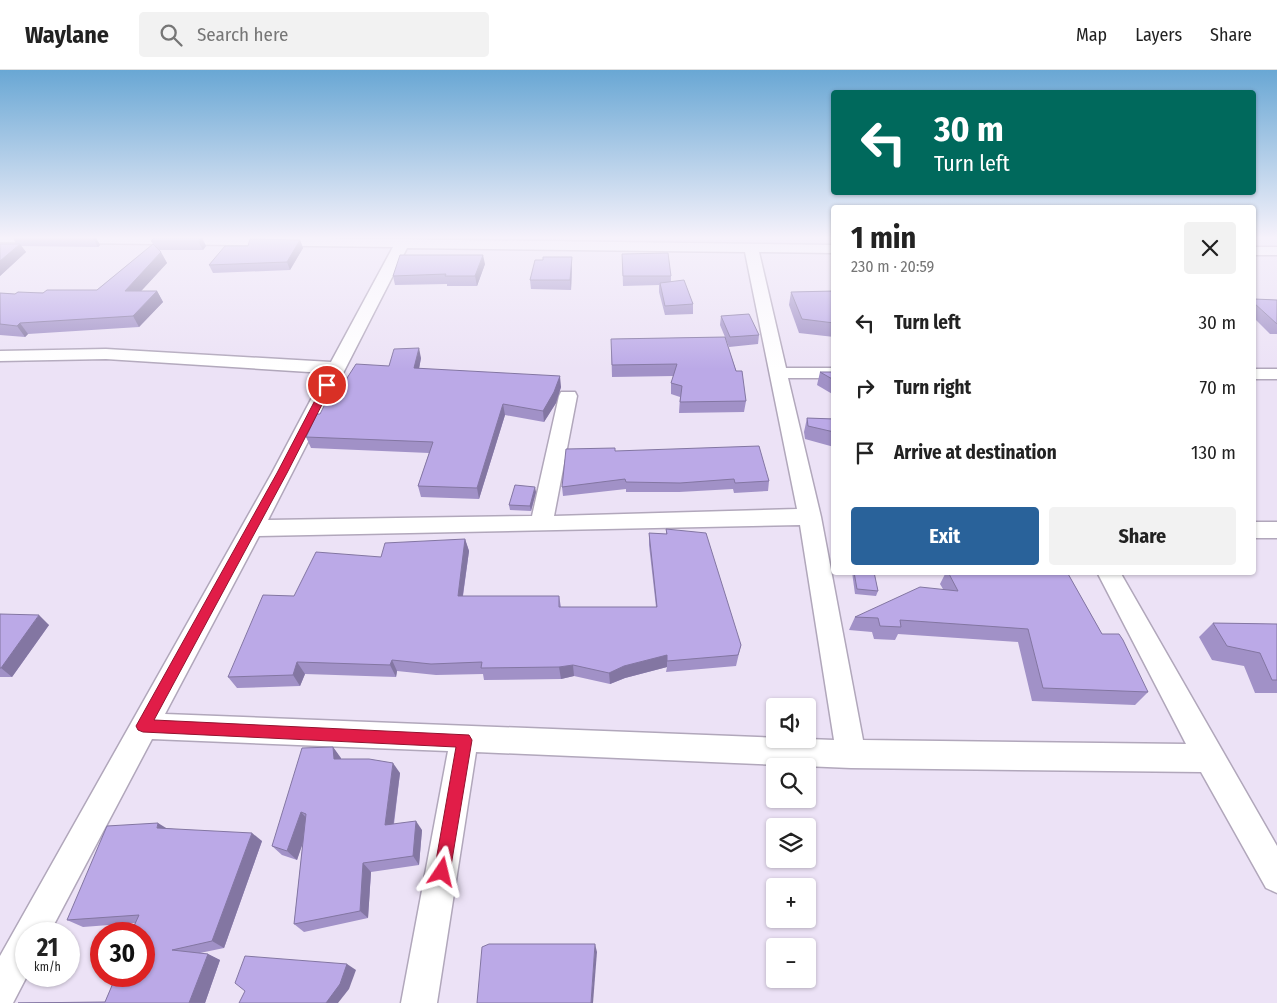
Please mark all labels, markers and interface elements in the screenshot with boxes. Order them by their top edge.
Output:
search box [139,12,489,57]
text: Waylane [25,21,109,49]
icon: search [157,21,185,49]
text: Search here [197,23,288,46]
text: Map [1076,24,1107,46]
text: Layers [1135,24,1182,46]
text: Share [1210,24,1252,46]
text: 30 m [934,108,1004,150]
icon: left [851,110,916,175]
text: Turn left [934,150,1010,177]
text: 1 min [851,220,916,256]
button: close [1184,222,1236,274]
text: 230 m · 20:59 [851,257,934,276]
icon: left [851,309,879,337]
text: Turn left [894,311,961,334]
text: 30 m [1198,311,1236,334]
pin [306,364,348,406]
icon: arrive [313,371,341,399]
icon: right [851,374,879,402]
text: Turn right [894,376,971,399]
text: 70 m [1200,376,1236,399]
icon: arrive [851,439,879,467]
text: Arrive at destination [894,441,1057,464]
text: 130 m [1191,441,1236,464]
button: Exit [851,507,1039,565]
button: Share [1049,507,1236,565]
map controls [766,698,816,988]
button: sound [766,698,816,748]
button: search [766,758,816,808]
button: layers [766,818,816,868]
position arrow [415,845,467,897]
button: + [766,878,816,928]
speed limit sign: 30 [90,922,155,987]
text: 21 [37,933,58,963]
button: − [766,938,816,988]
text: km/h [34,960,61,974]

